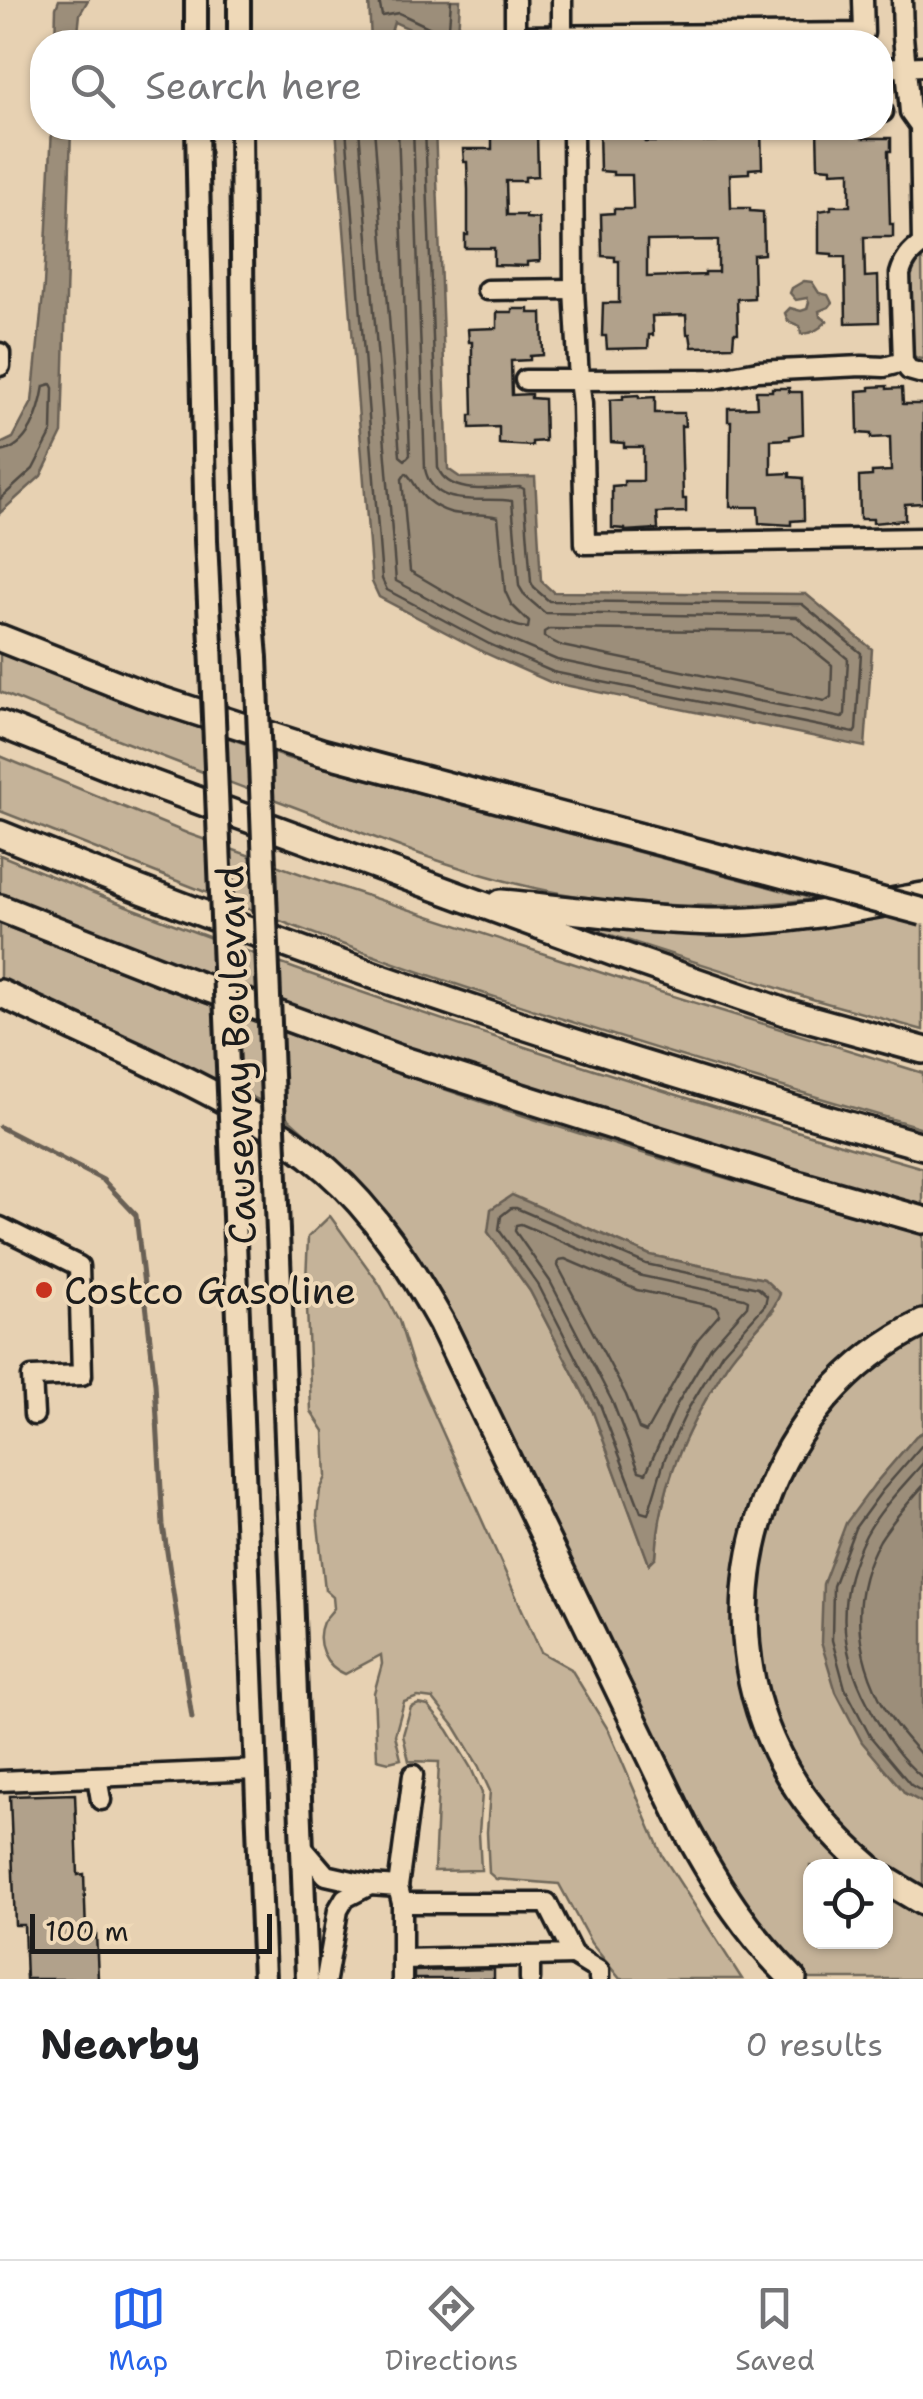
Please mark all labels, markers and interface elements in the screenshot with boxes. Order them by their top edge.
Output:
search box [30,30,893,140]
icon: search [65,58,120,113]
text: Search here [145,60,362,111]
street label: Causeway Boulevard [204,864,268,1246]
place label: Costco Gasoline [64,1265,356,1316]
marker: Costco Gasoline [33,1279,55,1301]
map controls [803,1859,893,1949]
button: locate [803,1859,893,1949]
scale bar [30,1909,272,1954]
text: 100 m [45,1912,129,1950]
text: Nearby [40,2016,200,2072]
text: 0 results [746,2023,883,2066]
tab: Map [108,2281,168,2379]
tab: Directions [385,2281,518,2379]
tab: Saved [735,2281,815,2379]

